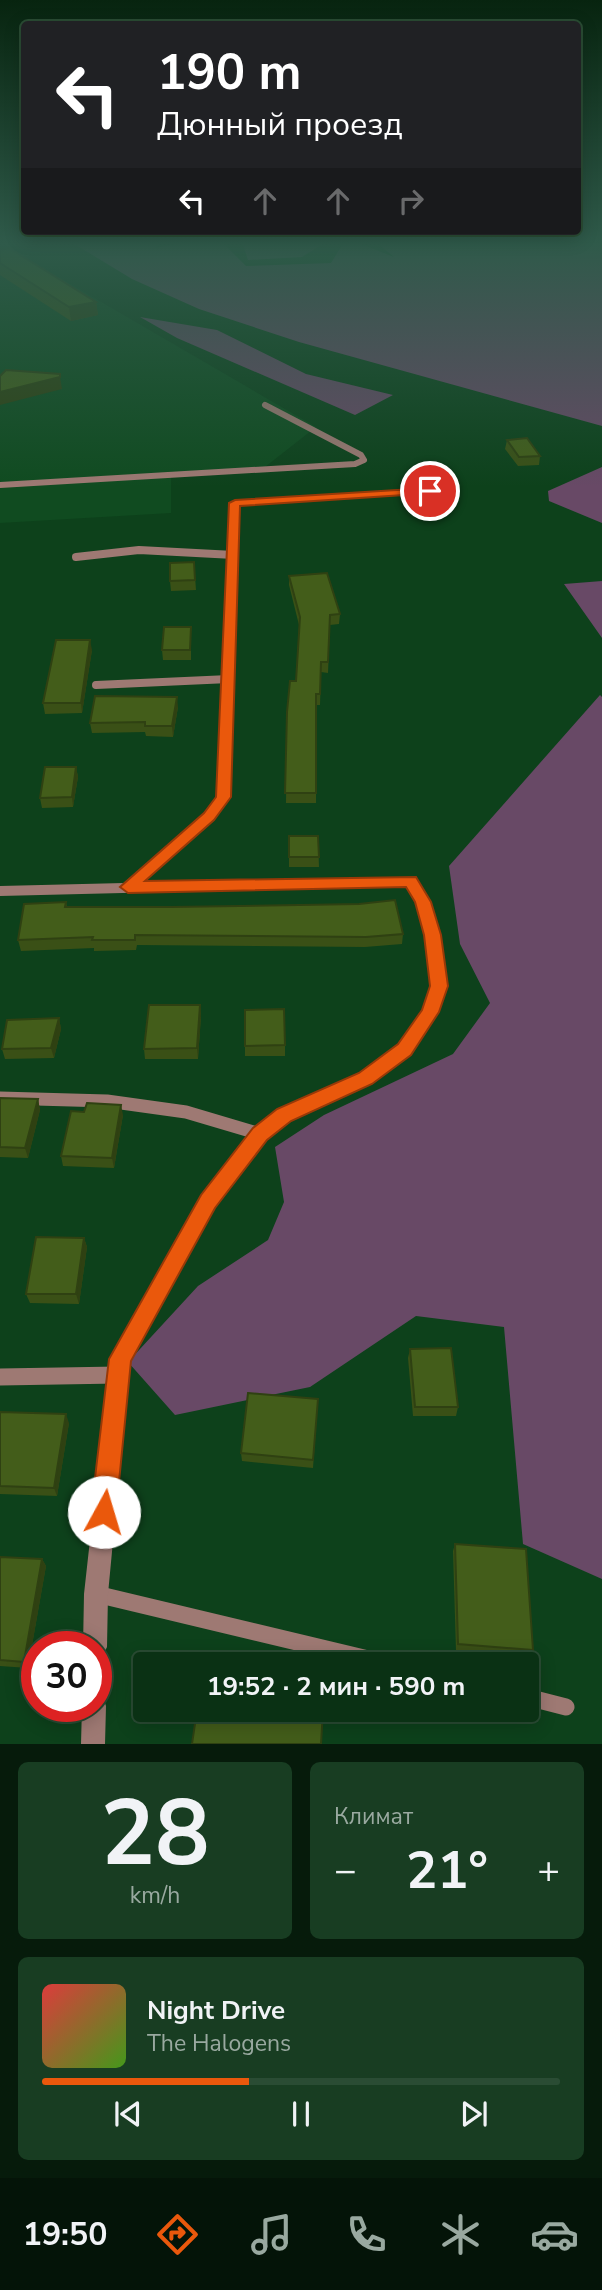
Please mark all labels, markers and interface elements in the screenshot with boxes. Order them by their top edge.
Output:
text: 190 m [157,39,301,106]
icon: left [42,49,133,140]
text: Дюнный проезд [157,103,403,146]
icon: left [173,182,211,220]
icon: ahead [246,182,284,220]
icon: ahead [319,182,357,220]
icon: right [392,182,430,220]
pin [400,461,460,521]
icon: arrive [411,472,449,510]
position arrow [67,1475,141,1549]
speed limit sign: 30 [21,1631,112,1722]
text: 19:52 · 2 мин · 590 m [207,1669,465,1704]
text: 28 [100,1772,210,1896]
text: Климат [334,1801,413,1832]
text: 21° [406,1835,488,1906]
text: − [334,1845,357,1896]
text: + [537,1845,560,1896]
text: km/h [130,1880,180,1911]
text: Night Drive [147,1993,285,2028]
text: The Halogens [147,2028,291,2059]
icon: previous [109,2095,147,2133]
icon: pause [282,2095,320,2133]
icon: next [455,2095,493,2133]
icon: directions [153,2210,202,2259]
icon: music [247,2210,296,2259]
icon: phone [342,2210,391,2259]
icon: climate [436,2210,485,2259]
icon: car [530,2210,579,2259]
text: 19:50 [23,2213,107,2256]

